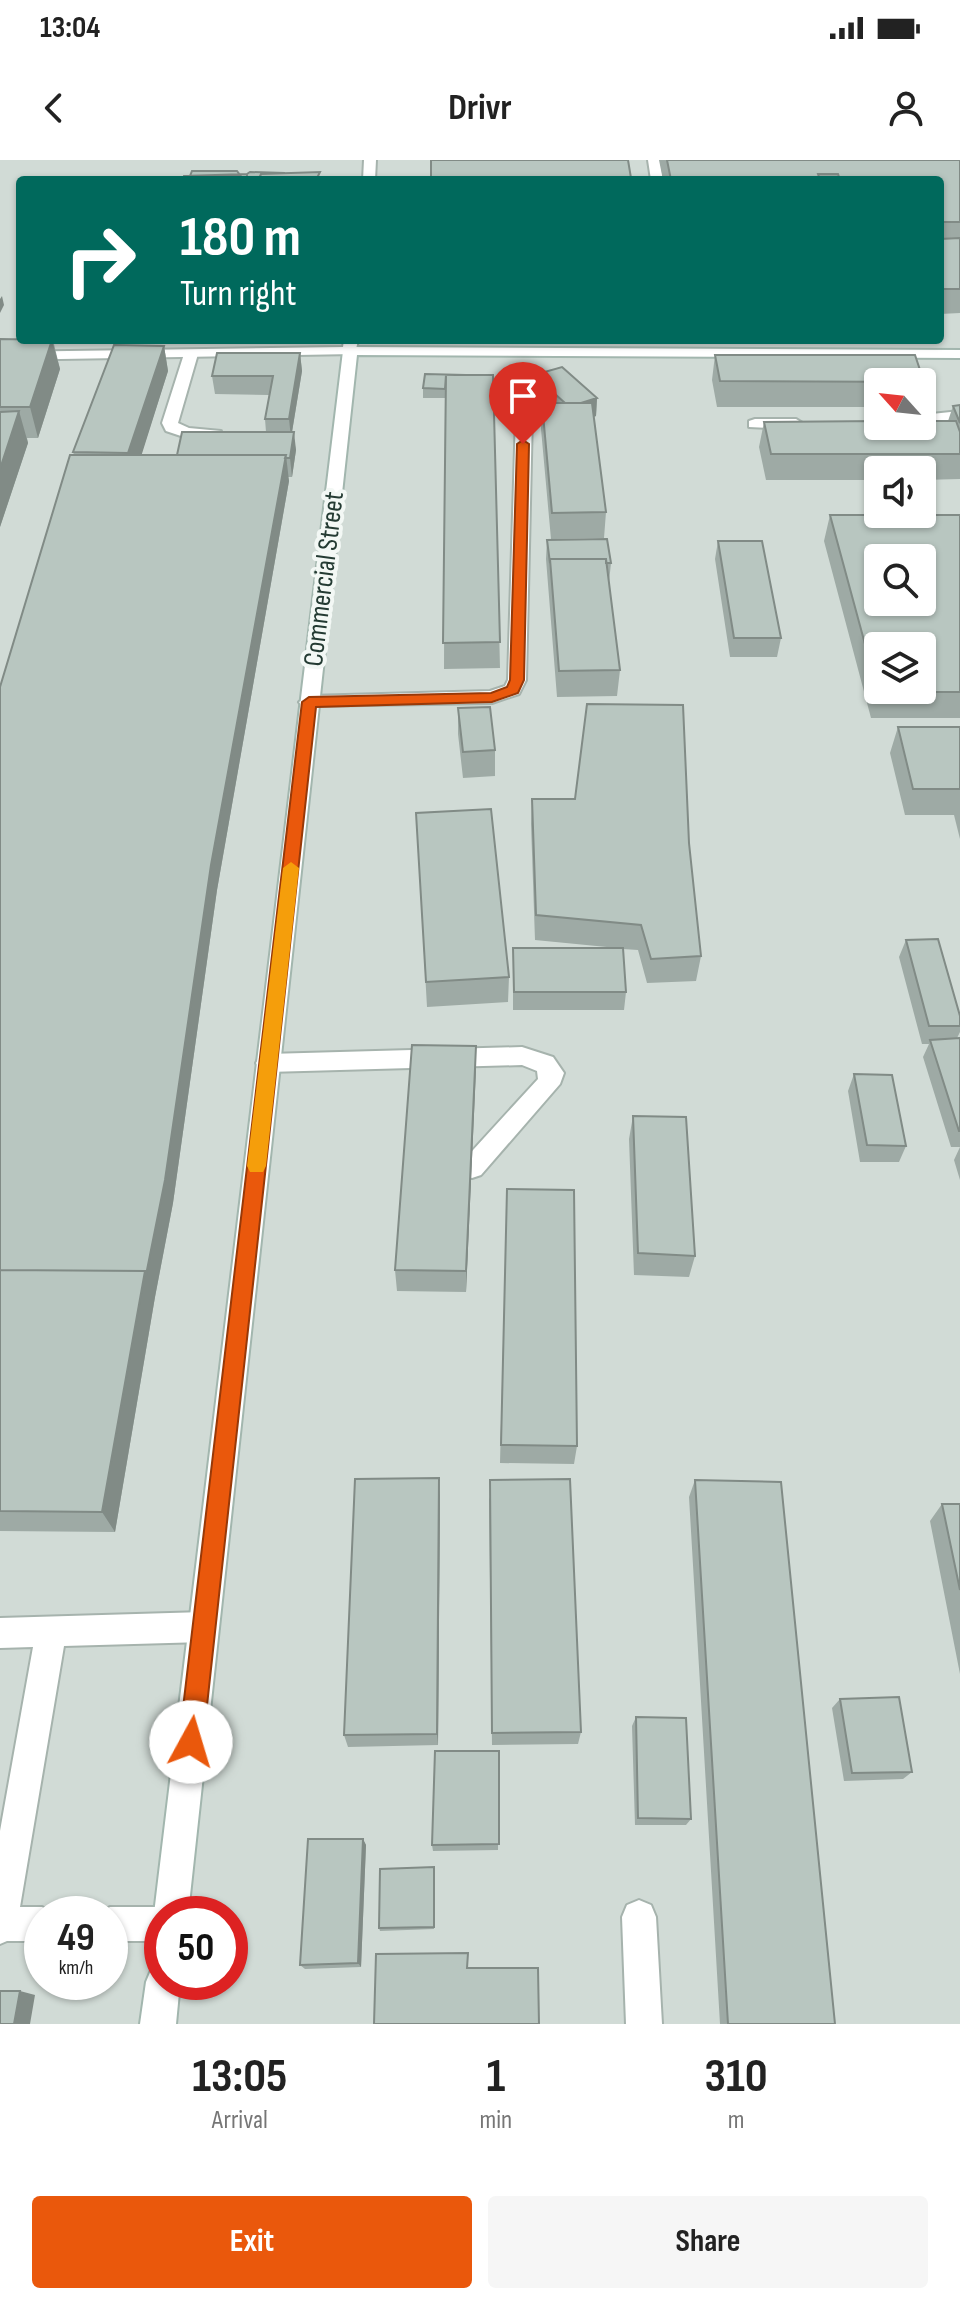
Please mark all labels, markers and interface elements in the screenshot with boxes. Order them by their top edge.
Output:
text: 13:04 [40,10,100,46]
icon: back [32,86,76,130]
icon: person [884,86,928,130]
text: Drivr [448,87,512,130]
text: 180 m [180,205,301,272]
icon: right [48,208,152,312]
text: Turn right [180,273,297,316]
pin [489,362,557,444]
north arrow [864,368,936,440]
map controls [864,368,936,704]
icon: arrive [501,374,545,418]
button: sound [864,456,936,528]
street label: Commercial Street [297,490,351,668]
button: search [864,544,936,616]
button: layers [864,632,936,704]
position arrow [149,1700,233,1784]
speed limit sign: 50 [144,1896,248,2000]
text: 49 [57,1914,95,1962]
text: km/h [59,1956,93,1980]
text: 13:05 [192,2048,287,2105]
text: 1 [486,2048,505,2105]
text: 310 [705,2048,768,2105]
text: Arrival [212,2105,268,2136]
text: min [480,2105,512,2136]
text: m [728,2105,744,2136]
button: Exit [32,2196,472,2288]
button: Share [488,2196,928,2288]

